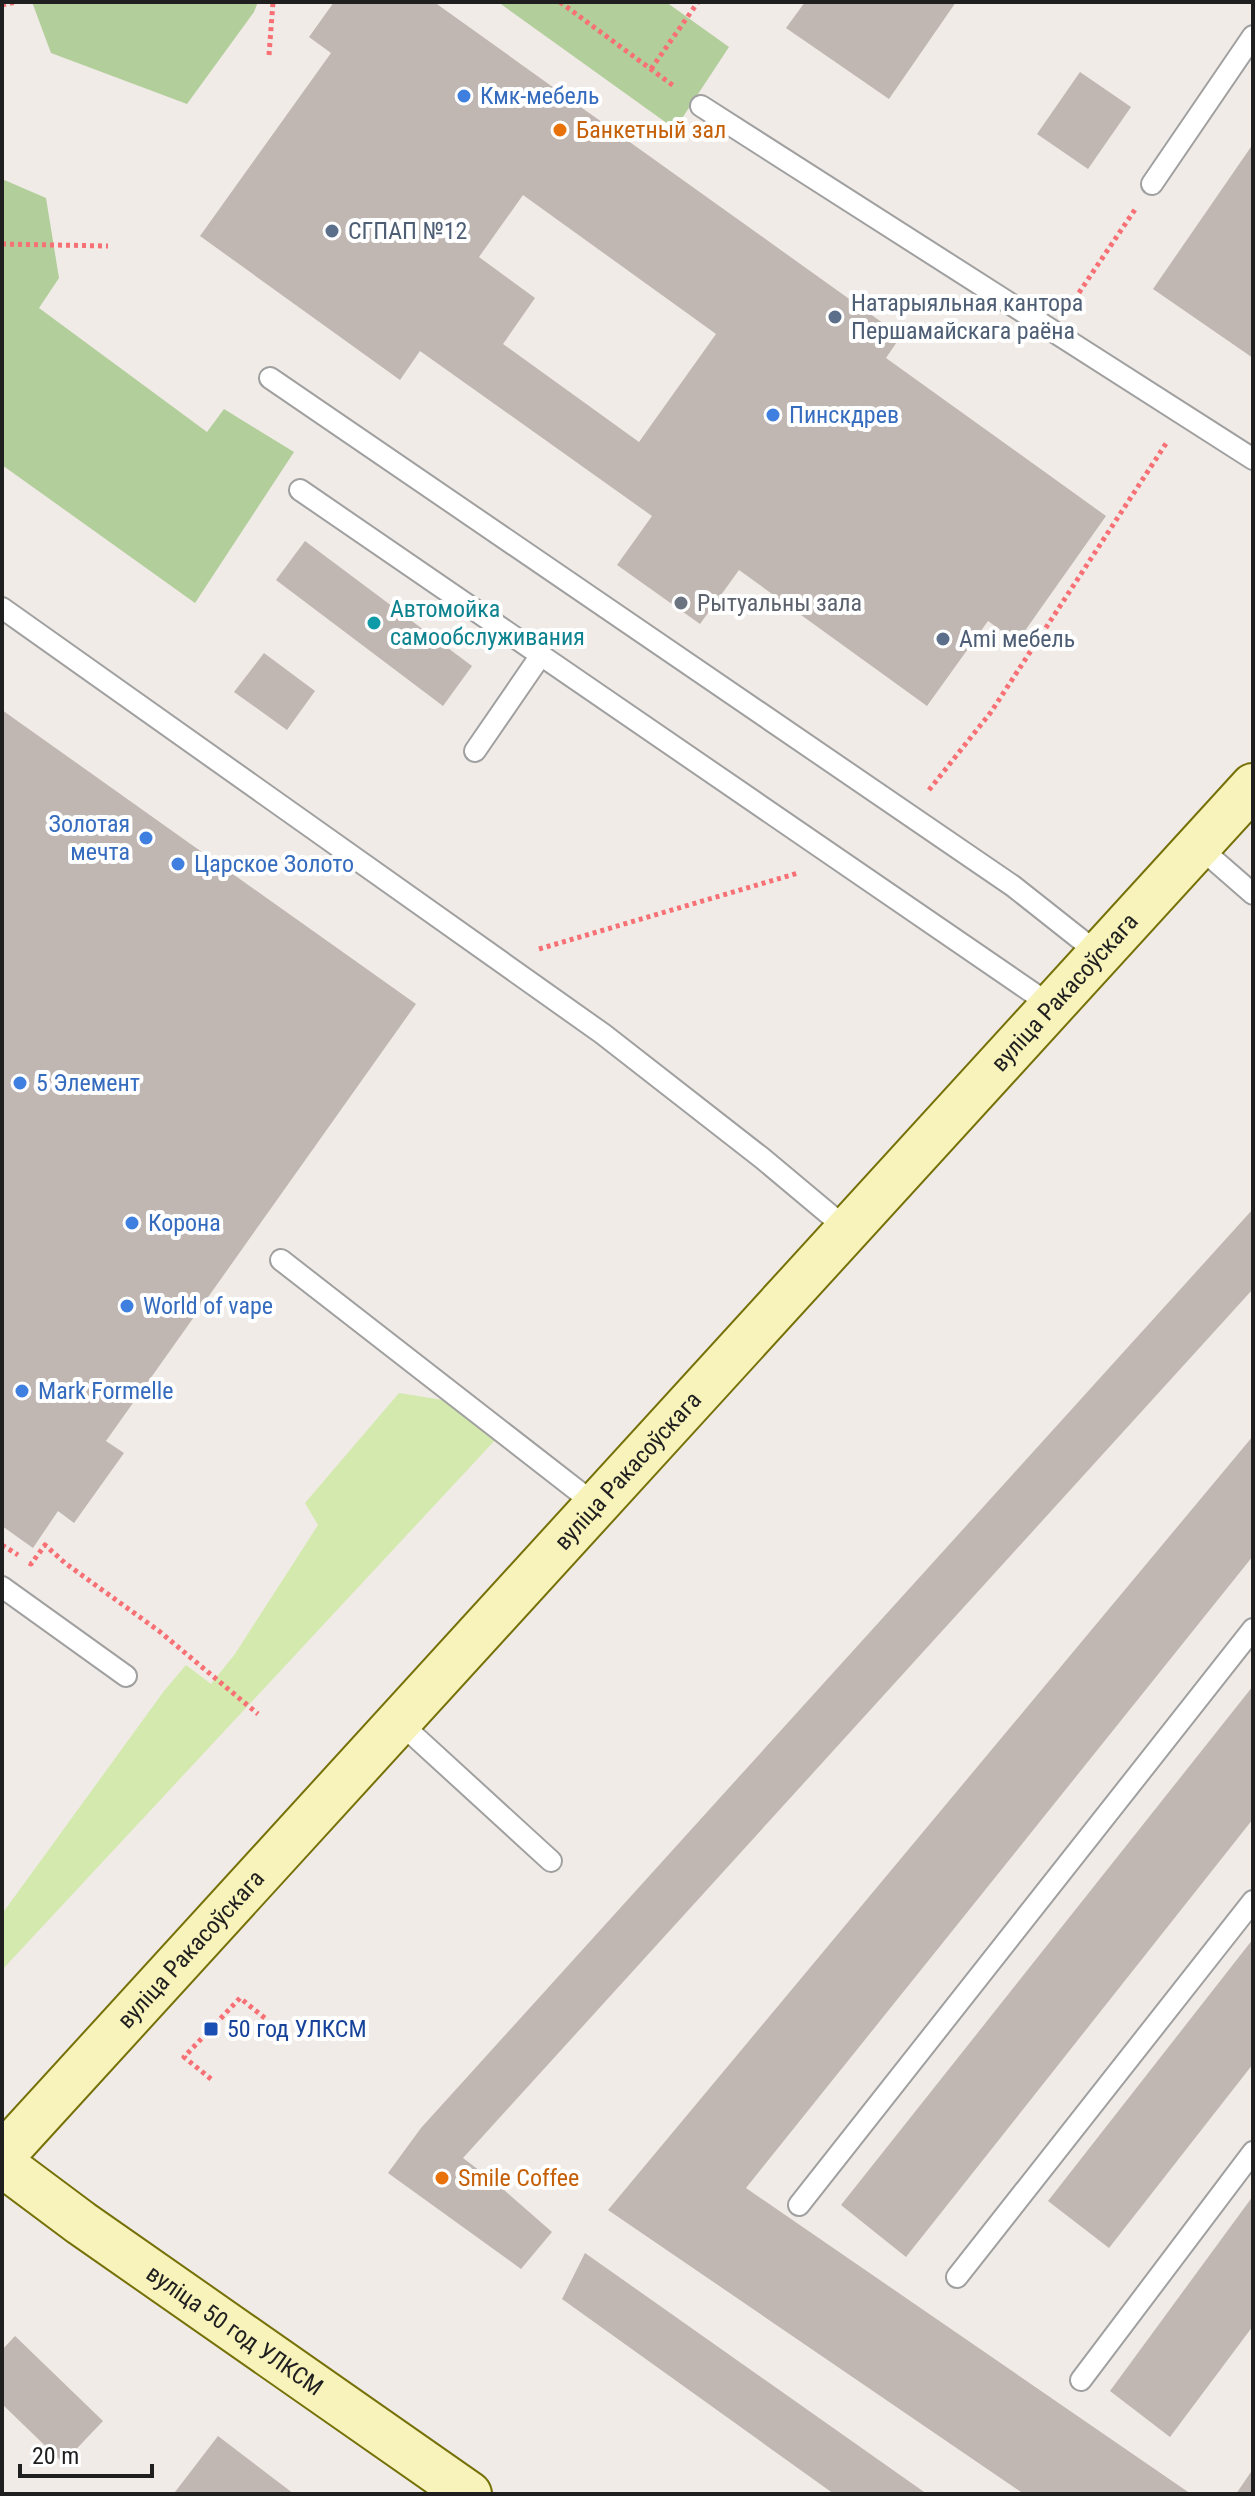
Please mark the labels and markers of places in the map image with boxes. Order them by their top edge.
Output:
place label: Кмк-мебель [480,82,600,110]
marker: Кмк-мебель [455,87,473,105]
place label: Банкетный зал [576,116,726,144]
marker: Банкетный зал [551,121,569,139]
place label: СГПАП №12 [348,217,467,245]
marker: СГПАП №12 [323,222,341,240]
place label: Натарыяльная кантора Першамайскага раёна [851,289,1083,345]
marker: Натарыяльная кантора Першамайскага раёна [826,308,844,326]
place label: Пинскдрев [789,401,899,429]
marker: Пинскдрев [764,406,782,424]
place label: Рытуальны зала [697,589,862,617]
marker: Рытуальны зала [672,594,690,612]
place label: Автомойка самообслуживания [390,595,585,651]
marker: Автомойка самообслуживания [365,614,383,632]
place label: Ami мебель [959,625,1075,653]
marker: Ami мебель [934,630,952,648]
place label: Золотая мечта [49,810,130,866]
marker: Золотая мечта [137,829,155,847]
place label: Царское Золото [194,850,354,878]
marker: Царское Золото [169,855,187,873]
place label: 5 Элемент [36,1069,140,1097]
marker: 5 Элемент [11,1074,29,1092]
place label: Корона [148,1209,221,1237]
marker: Корона [123,1214,141,1232]
place label: World of vape [143,1292,273,1320]
marker: World of vape [118,1297,136,1315]
place label: Mark Formelle [38,1377,174,1405]
marker: Mark Formelle [13,1382,31,1400]
place label: 50 год УЛКСМ [227,2015,367,2043]
marker: 50 год УЛКСМ [202,2020,220,2038]
place label: Smile Coffee [458,2164,579,2192]
marker: Smile Coffee [433,2169,451,2187]

